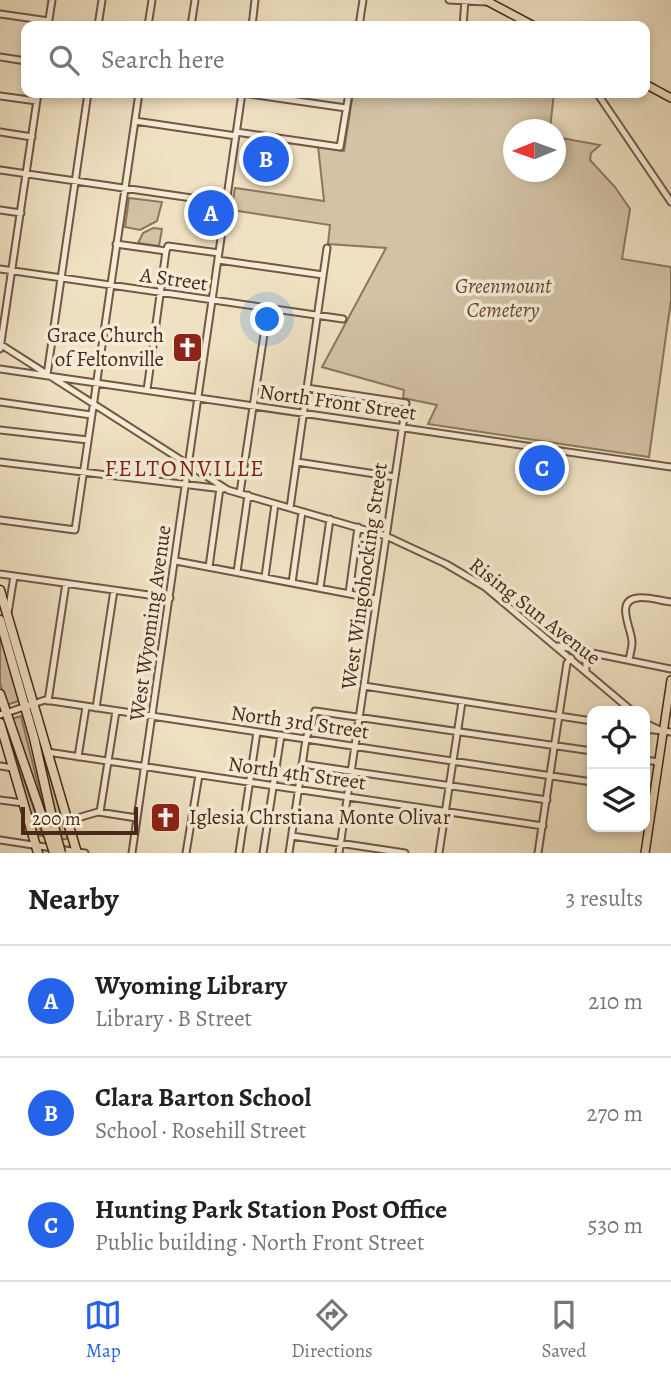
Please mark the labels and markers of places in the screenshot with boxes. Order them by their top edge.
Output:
pin: B [243,133,289,185]
pin: A [188,187,234,239]
place label: Grace Church of Feltonville [47,321,164,373]
church icon: Grace Church of Feltonville [170,330,204,364]
pin: C [519,442,565,494]
church icon: Iglesia Chrstiana Monte Olivar [149,800,183,834]
place label: Iglesia Chrstiana Monte Olivar [189,803,451,831]

